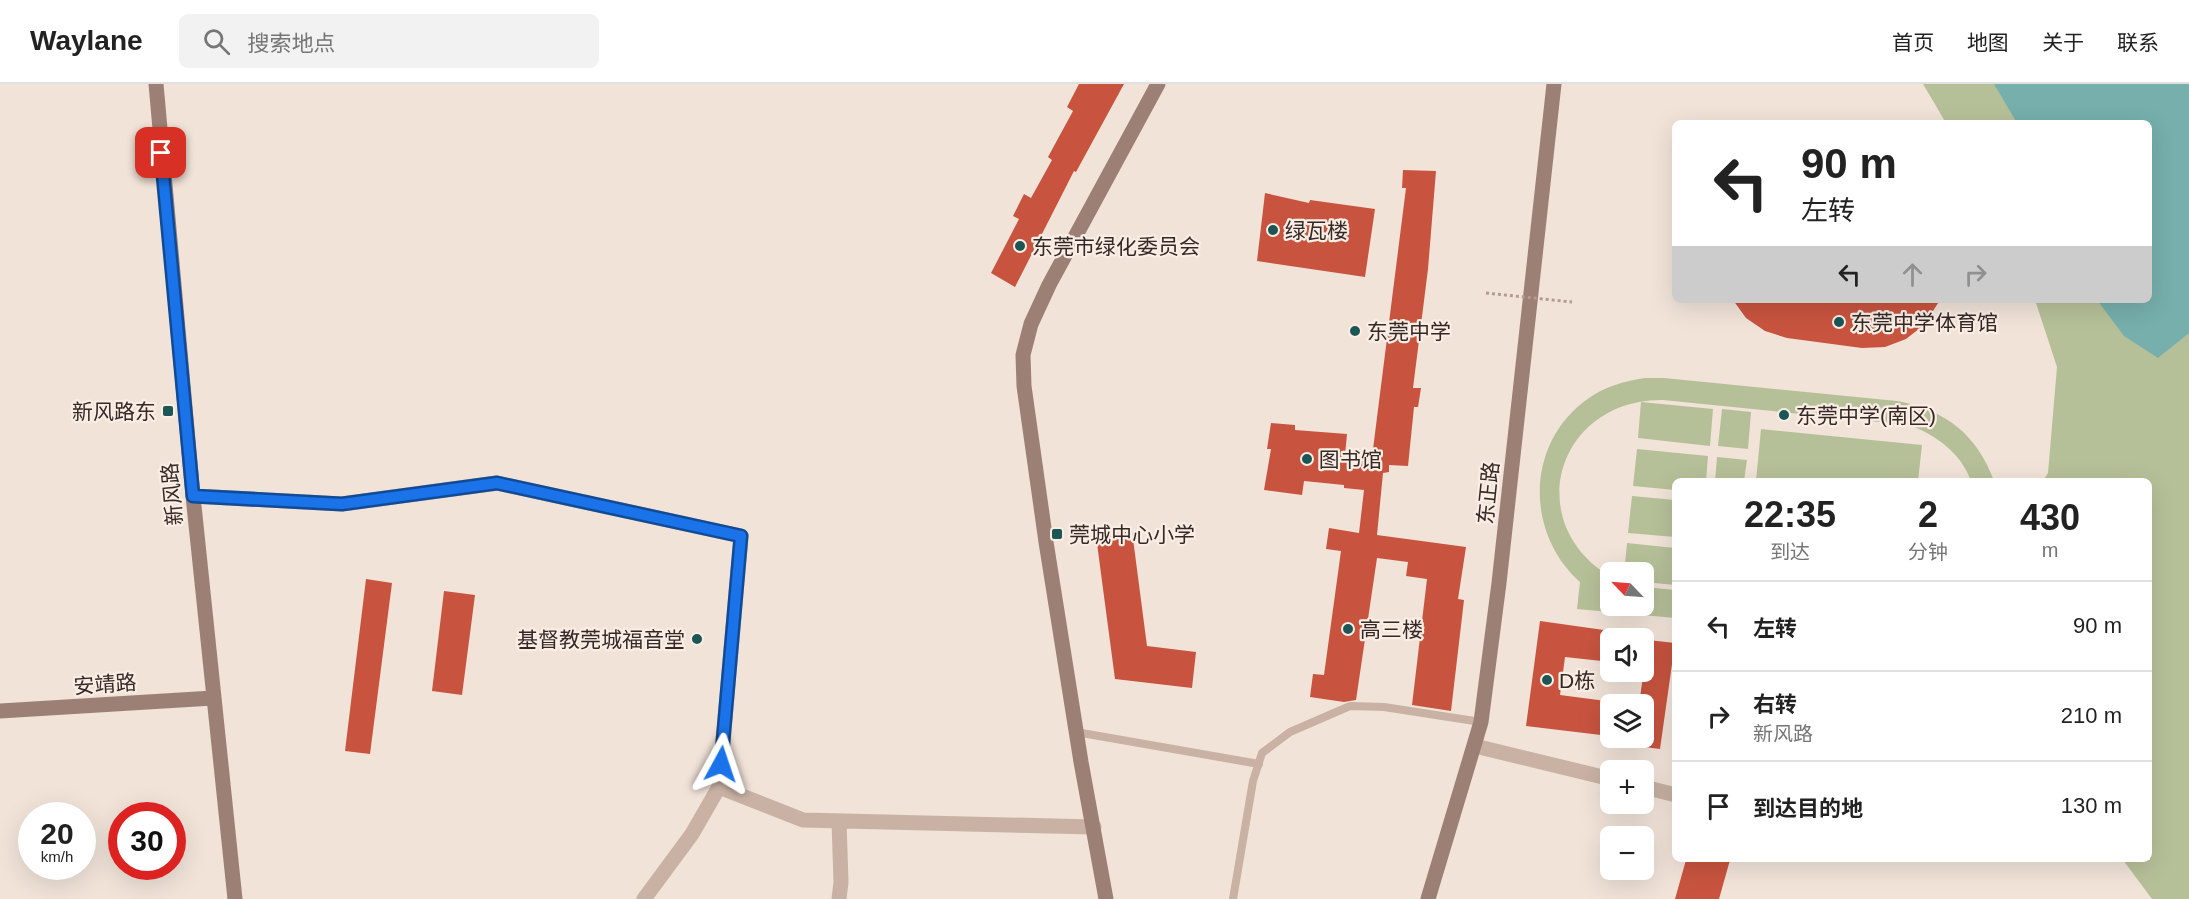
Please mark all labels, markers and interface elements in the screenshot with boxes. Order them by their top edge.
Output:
search box [179,14,599,68]
text: Waylane [30,25,143,56]
icon: search [200,25,233,58]
text: 搜索地点 [248,31,336,56]
text: 首页 [1892,31,1934,54]
text: 地图 [1967,31,2009,54]
text: 关于 [2042,31,2084,54]
text: 联系 [2117,31,2159,54]
pin [135,127,186,178]
icon: arrive [144,136,177,169]
text: 90 m [1801,140,1897,187]
icon: left [1702,144,1780,222]
text: 左转 [1801,196,1855,226]
place label: 绿瓦楼 [1285,219,1348,242]
marker: 绿瓦楼 [1266,223,1280,237]
place label: 东莞市绿化委员会 [1032,235,1200,258]
marker: 东莞市绿化委员会 [1013,239,1027,253]
icon: left [1833,258,1866,291]
icon: ahead [1896,258,1929,291]
icon: right [1959,258,1992,291]
place label: 东莞中学体育馆 [1851,311,1998,334]
marker: 东莞中学体育馆 [1832,315,1846,329]
place label: 东莞中学 [1367,320,1451,343]
marker: 东莞中学 [1348,324,1362,338]
place label: 新风路东 [72,400,156,423]
marker: 新风路东 [161,404,175,418]
place label: 东莞中学(南区) [1796,404,1936,427]
marker: 东莞中学(南区) [1777,408,1791,422]
place label: 图书馆 [1319,448,1382,471]
marker: 图书馆 [1300,452,1314,466]
street label: 东正路 [1473,460,1503,526]
street label: 新风路 [158,462,186,526]
text: 22:35 [1744,494,1836,535]
text: 2 [1918,494,1938,535]
text: 430 [2020,497,2080,538]
place label: 莞城中心小学 [1069,523,1195,546]
marker: 莞城中心小学 [1050,527,1064,541]
text: m [2042,539,2058,561]
text: 到达 [1770,541,1810,563]
text: 分钟 [1908,541,1948,563]
north arrow [1600,562,1654,616]
map controls [1600,562,1654,880]
icon: left [1702,610,1735,643]
text: 90 m [2073,613,2122,638]
text: 左转 [1753,616,1797,641]
place label: 高三楼 [1360,618,1423,641]
marker: 高三楼 [1341,622,1355,636]
place label: 基督教莞城福音堂 [517,628,685,651]
button: sound [1600,628,1654,682]
marker: 基督教莞城福音堂 [690,632,704,646]
place label: D栋 [1559,669,1595,692]
street label: 安靖路 [73,670,137,698]
marker: D栋 [1540,673,1554,687]
text: 右转 [1753,692,1797,717]
button: layers [1600,694,1654,748]
icon: right [1702,700,1735,733]
text: 210 m [2061,703,2122,728]
text: 新风路 [1753,723,1813,745]
position arrow [689,732,753,796]
button: + [1600,760,1654,814]
icon: arrive [1702,790,1735,823]
text: 130 m [2061,793,2122,818]
text: 到达目的地 [1753,796,1863,821]
speed limit sign: 30 [108,802,186,880]
text: 20 [40,817,74,850]
button: − [1600,826,1654,880]
text: km/h [41,848,73,865]

